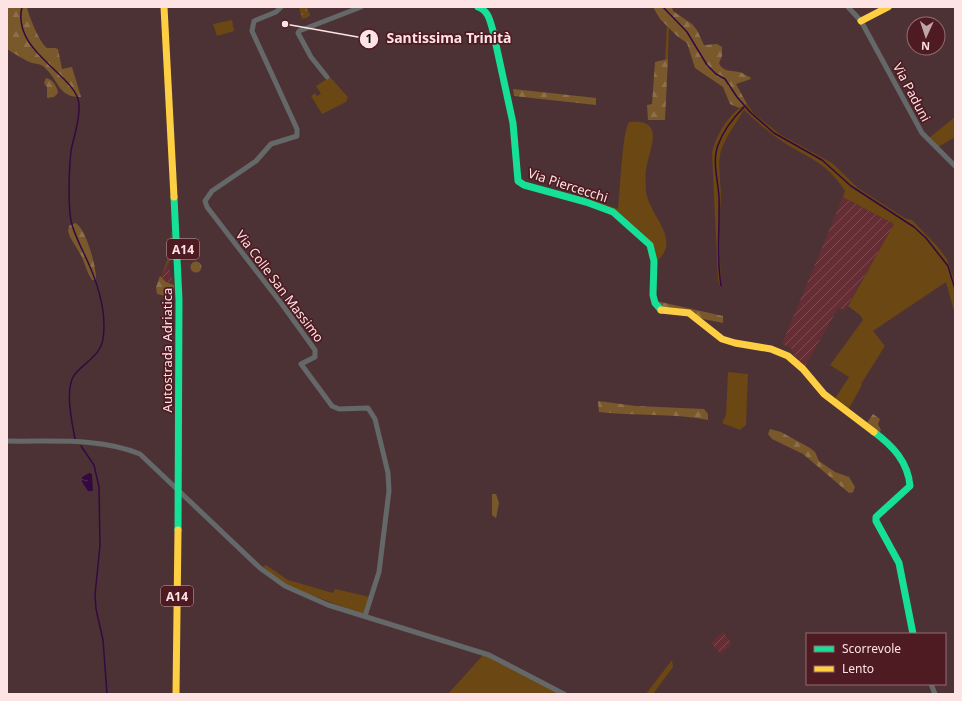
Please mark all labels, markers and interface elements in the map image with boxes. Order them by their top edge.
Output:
north arrow [906,16,946,56]
callout: Santissima Trinità [359,26,520,52]
text: Santissima Trinità [387,28,511,47]
text: 1 [366,30,372,47]
text: N [921,39,930,54]
street label: Via Paduni [889,59,935,125]
street label: Via Piercecchi [526,164,610,206]
street label: Via Colle San Massimo [232,226,328,346]
road number: A14 [167,239,199,259]
street label: Autostrada Adriatica [158,288,176,412]
road number: A14 [161,586,193,606]
legend [806,633,946,685]
text: Scorrevole [842,640,901,657]
text: Lento [842,660,874,677]

